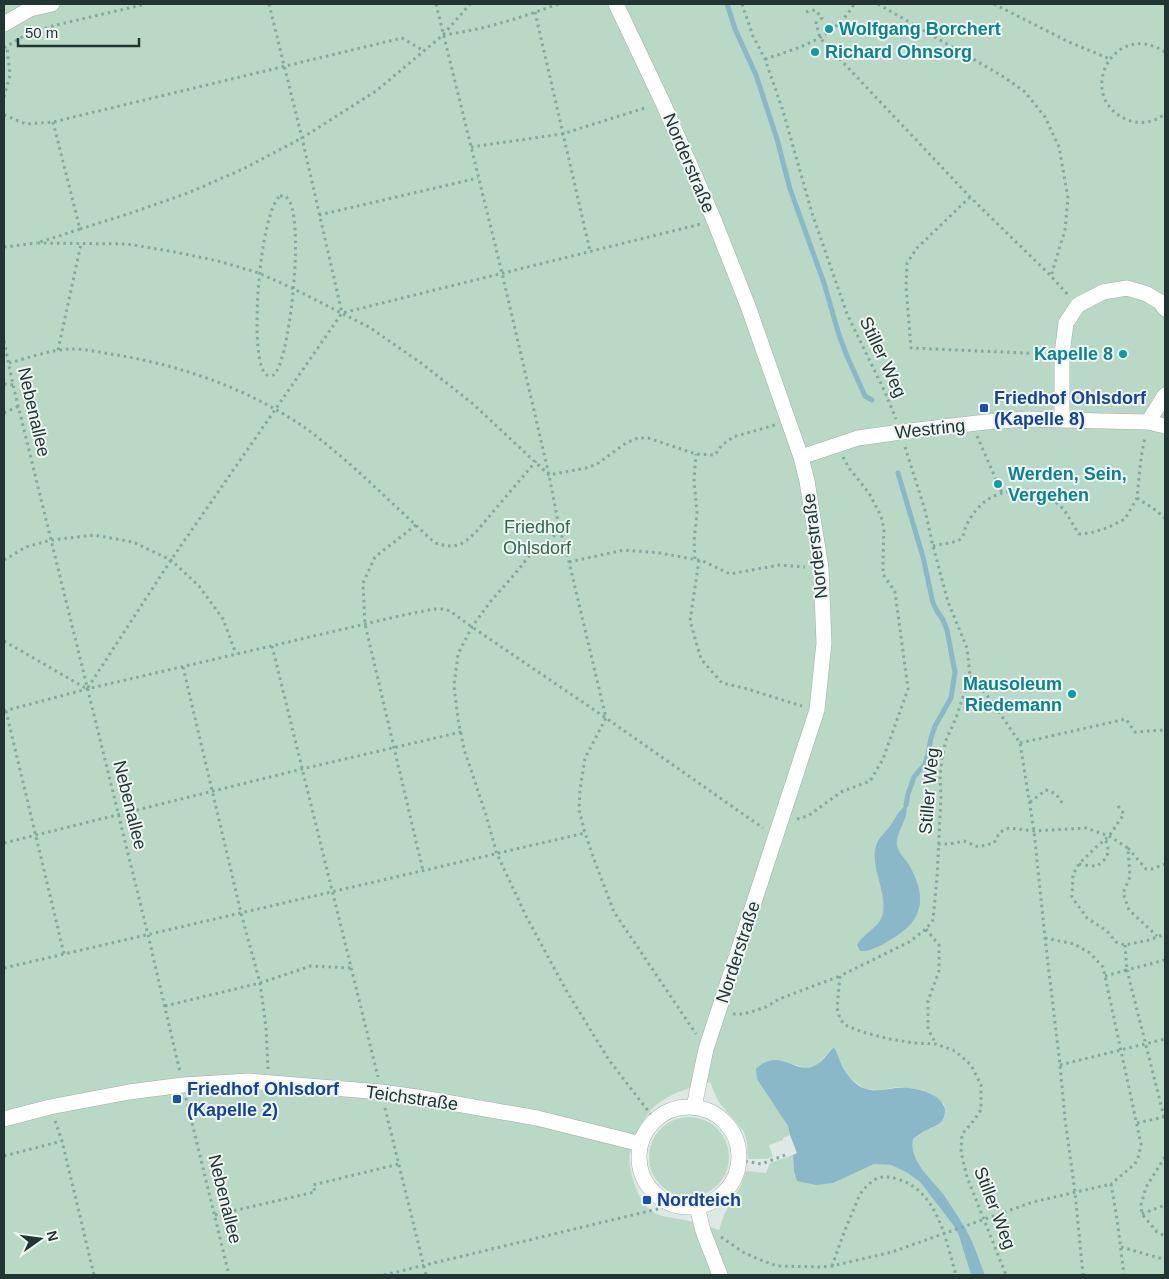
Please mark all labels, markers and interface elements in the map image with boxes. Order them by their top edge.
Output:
scale bar [18,15,139,47]
place label: Wolfgang Borchert [839,19,1001,39]
marker: Wolfgang Borchert [823,23,835,35]
text: 50 m [25,24,58,41]
place label: Richard Ohnsorg [825,42,972,62]
marker: Richard Ohnsorg [809,46,821,58]
street label: Norderstraße [659,110,719,216]
street label: Stiller Weg [856,313,910,401]
place label: Kapelle 8 [1034,344,1113,364]
marker: Kapelle 8 [1117,348,1129,360]
street label: Nebenallee [14,365,54,459]
place label: Friedhof Ohlsdorf (Kapelle 8) [994,388,1147,429]
marker: Friedhof Ohlsdorf (Kapelle 8) [978,402,990,414]
street label: Westring [894,415,966,443]
place label: Werden, Sein, Vergehen [1008,464,1127,505]
marker: Werden, Sein, Vergehen [992,478,1004,490]
street label: Norderstraße [799,492,831,600]
park label: Friedhof Ohlsdorf [503,517,572,558]
place label: Mausoleum Riedemann [963,674,1062,715]
marker: Mausoleum Riedemann [1066,688,1078,700]
street label: Stiller Weg [915,747,943,835]
street label: Nebenallee [109,758,151,852]
street label: Norderstraße [712,898,764,1006]
place label: Friedhof Ohlsdorf (Kapelle 2) [187,1079,340,1120]
street label: Teichstraße [365,1082,459,1114]
marker: Friedhof Ohlsdorf (Kapelle 2) [171,1093,183,1105]
street label: Nebenallee [204,1152,246,1246]
street label: Stiller Weg [970,1164,1020,1252]
place label: Nordteich [657,1190,741,1210]
marker: Nordteich [641,1194,653,1206]
north arrow [15,1214,65,1264]
text: N [44,1229,62,1243]

